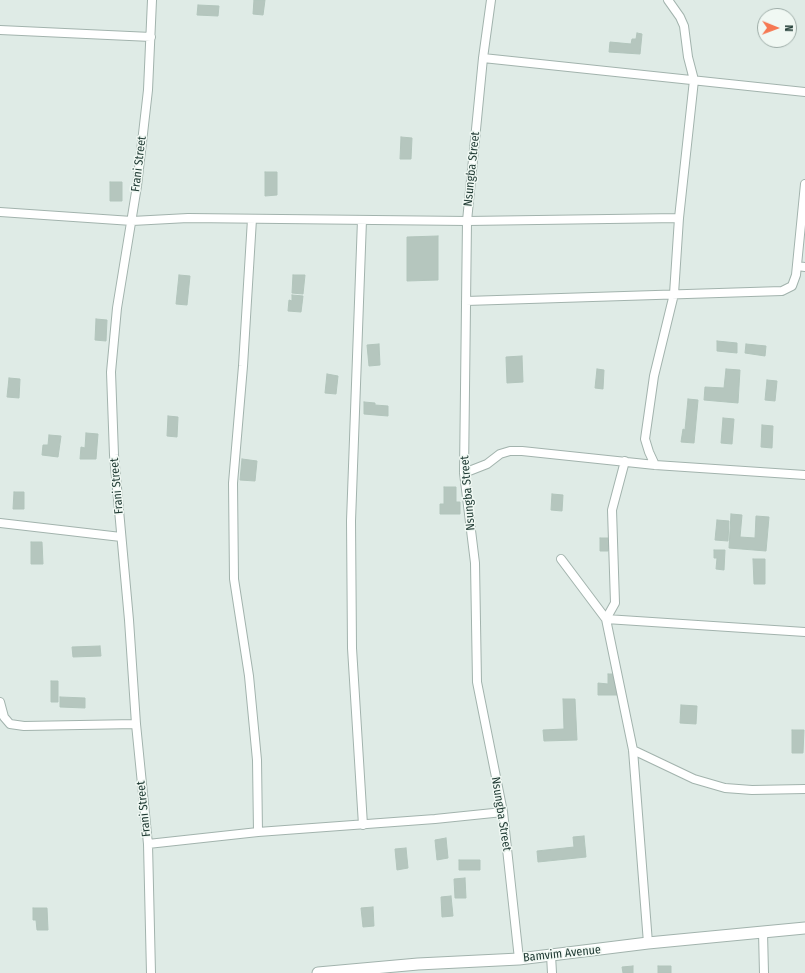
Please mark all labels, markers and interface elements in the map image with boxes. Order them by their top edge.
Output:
north arrow [757,8,797,48]
text: N [782,25,795,32]
street label: Nsungba Street [461,131,483,207]
street label: Frani Street [128,135,150,193]
street label: Nsungba Street [458,455,478,531]
street label: Frani Street [107,457,127,515]
street label: Nsungba Street [488,776,514,852]
street label: Frani Street [134,780,154,838]
street label: Bamvim Avenue [522,943,602,965]

